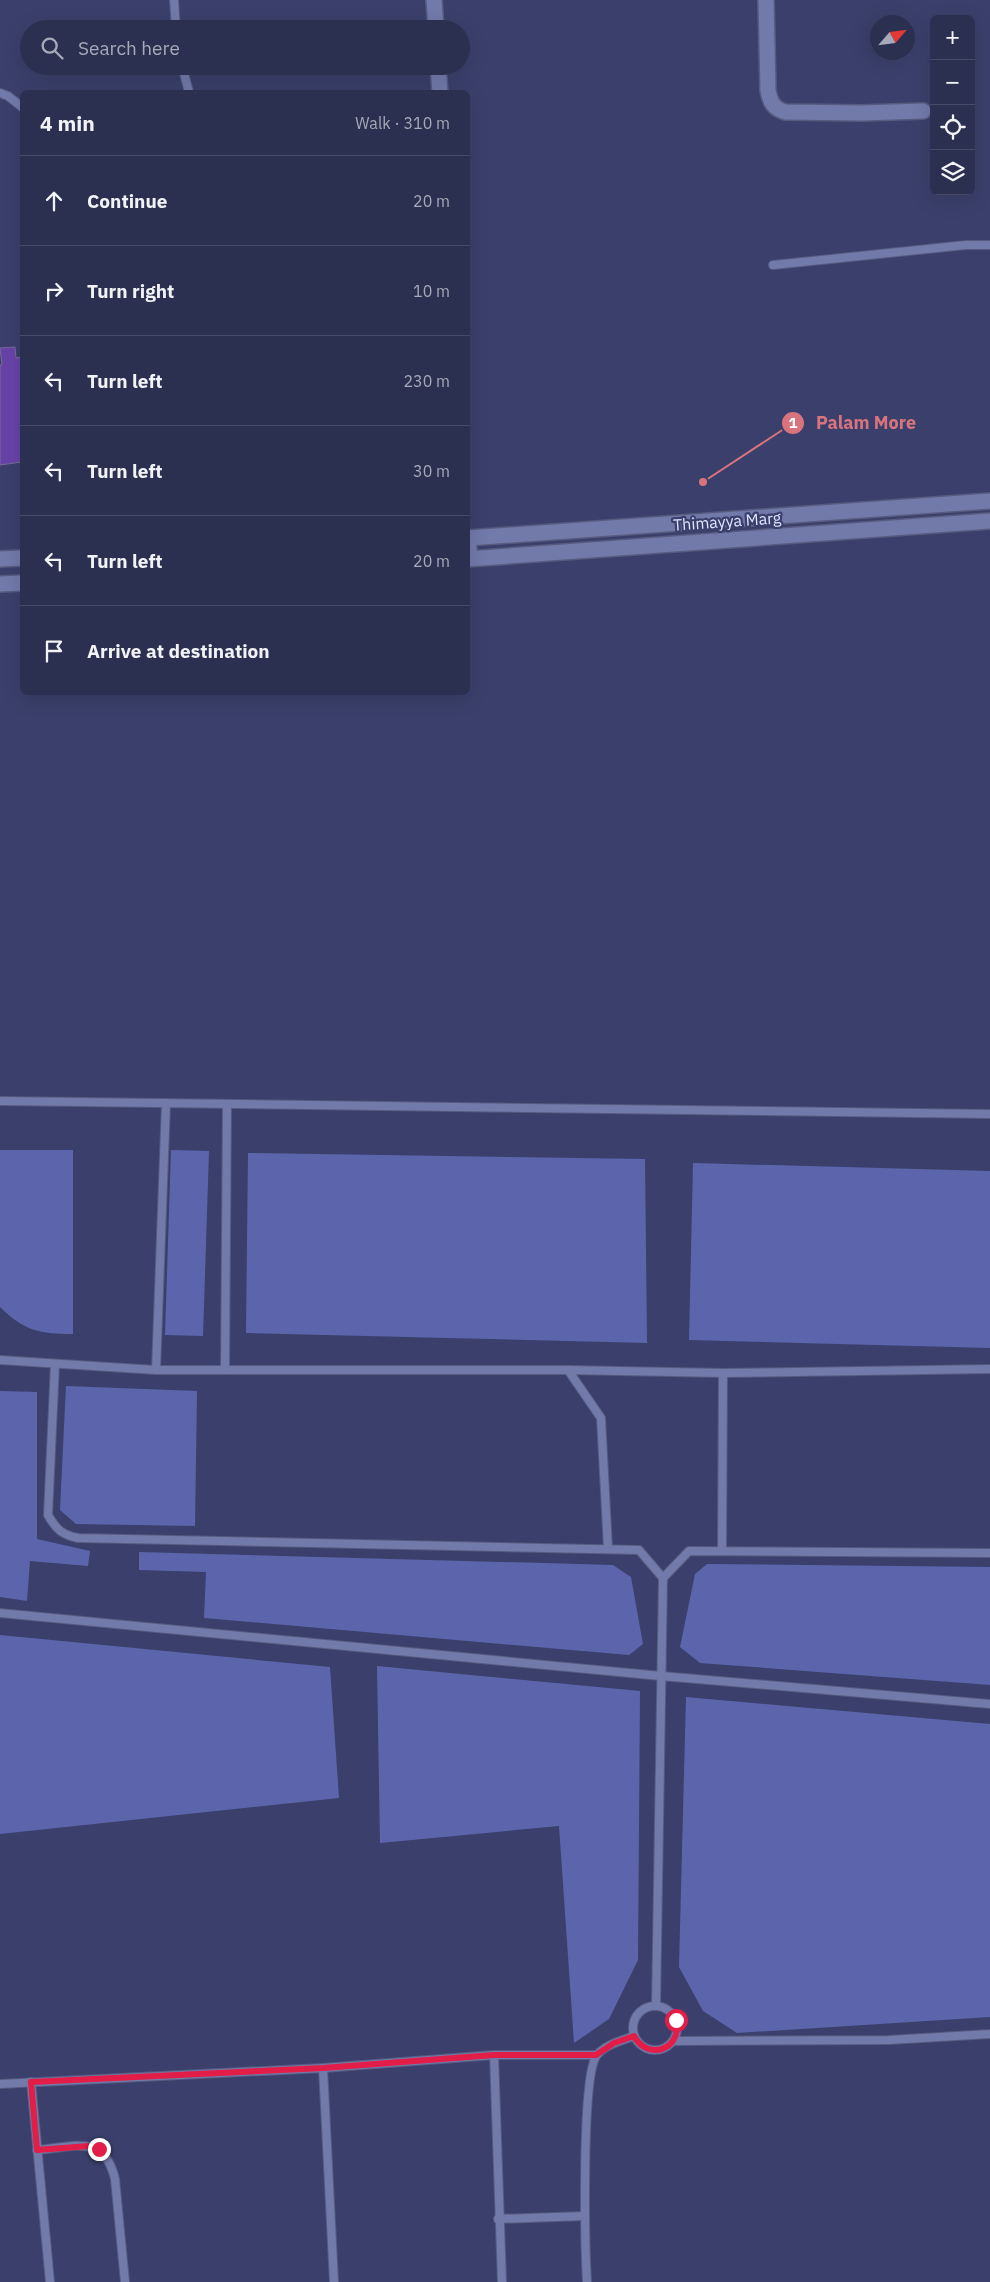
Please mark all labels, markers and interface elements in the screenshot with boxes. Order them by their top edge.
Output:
north arrow [870,15,915,60]
map controls [930,15,975,195]
button: + [930,15,975,60]
search box [20,20,470,75]
icon: search [38,34,66,62]
text: Search here [78,36,180,60]
button: − [930,60,975,105]
button: locate [930,105,975,150]
text: 4 min [40,109,95,137]
text: Walk · 310 m [355,113,450,133]
button: layers [930,150,975,195]
icon: ahead [40,187,68,215]
text: Continue [87,189,167,213]
text: 20 m [413,191,450,211]
icon: right [40,277,68,305]
text: Turn right [87,279,174,303]
text: 10 m [413,281,450,301]
icon: left [40,367,68,395]
text: Turn left [87,369,163,393]
text: 230 m [403,371,450,391]
callout: Palam More [781,407,926,440]
text: Palam More [816,411,916,434]
text: 1 [788,413,798,432]
icon: left [40,457,68,485]
text: Turn left [87,459,163,483]
text: 30 m [413,461,450,481]
street label: Thimayya Marg [672,507,782,535]
icon: left [40,547,68,575]
text: Turn left [87,549,163,573]
text: 20 m [413,551,450,571]
icon: arrive [40,637,68,665]
text: Arrive at destination [87,639,270,663]
route start [665,2009,688,2032]
route end [88,2138,111,2161]

